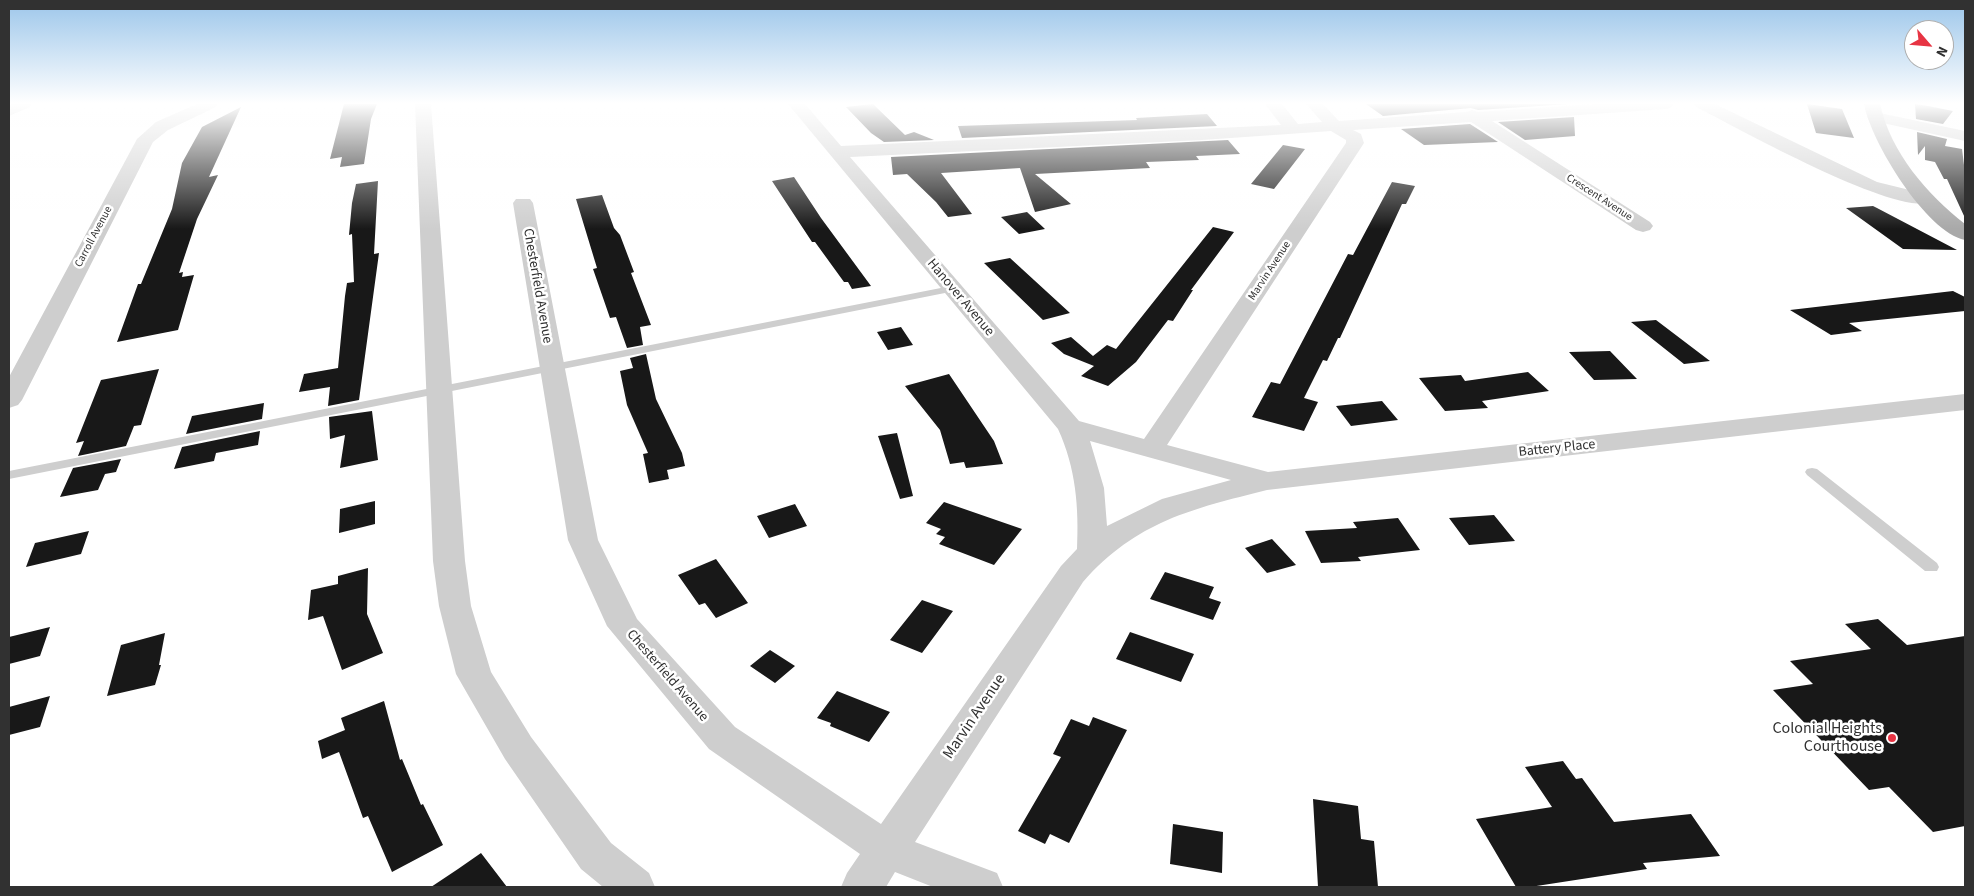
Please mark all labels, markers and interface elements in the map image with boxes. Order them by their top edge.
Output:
north arrow [1904,20,1954,70]
text: N [1930,43,1952,60]
street label: Crescent Avenue [1563,172,1635,224]
street label: Carroll Avenue [72,204,116,270]
street label: Chesterfield Avenue [519,227,555,345]
street label: Marvin Avenue [1246,239,1294,303]
street label: Hanover Avenue [923,256,997,340]
street label: Battery Place [1518,437,1596,461]
street label: Chesterfield Avenue [623,627,711,725]
street label: Marvin Avenue [940,671,1010,763]
place label: Colonial Heights Courthouse [1772,719,1882,757]
marker: Colonial Heights Courthouse [1886,732,1898,744]

